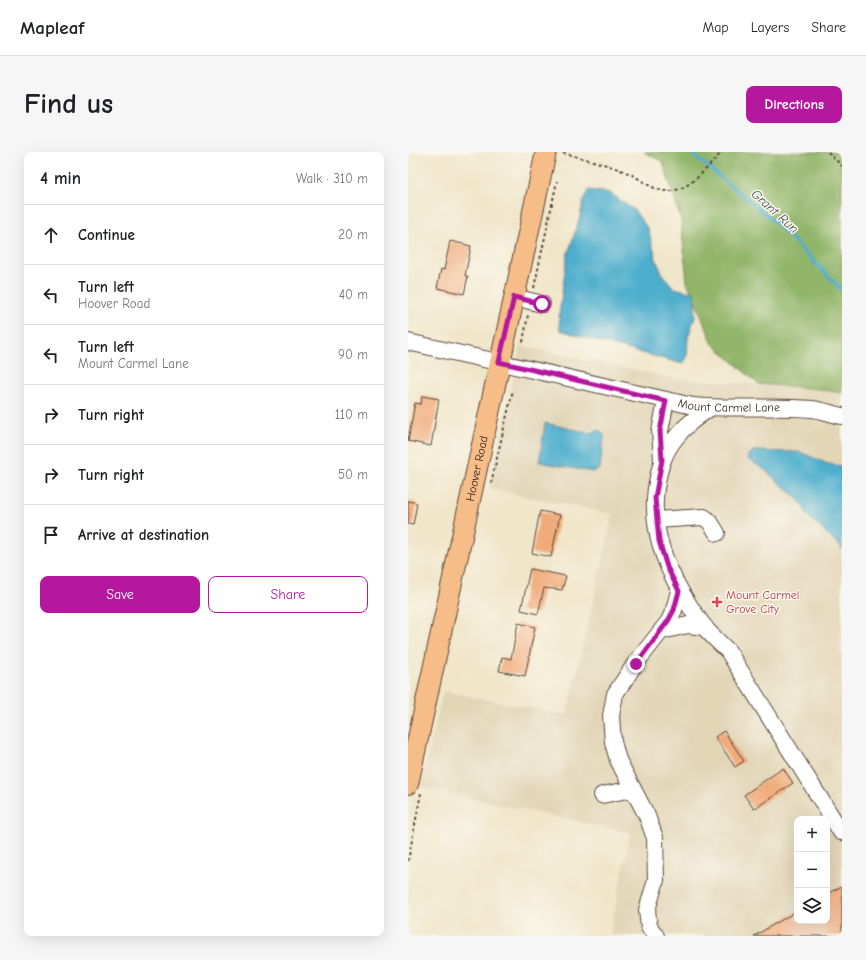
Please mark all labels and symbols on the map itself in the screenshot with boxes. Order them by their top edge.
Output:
water label: Grant Run [748,186,802,236]
route start [533,295,551,313]
street label: Mount Carmel Lane [677,396,780,415]
street label: Hoover Road [463,434,491,503]
place label: Mount Carmel Grove City [726,588,800,616]
marker: Mount Carmel Grove City [711,596,723,608]
route end [627,655,645,673]

